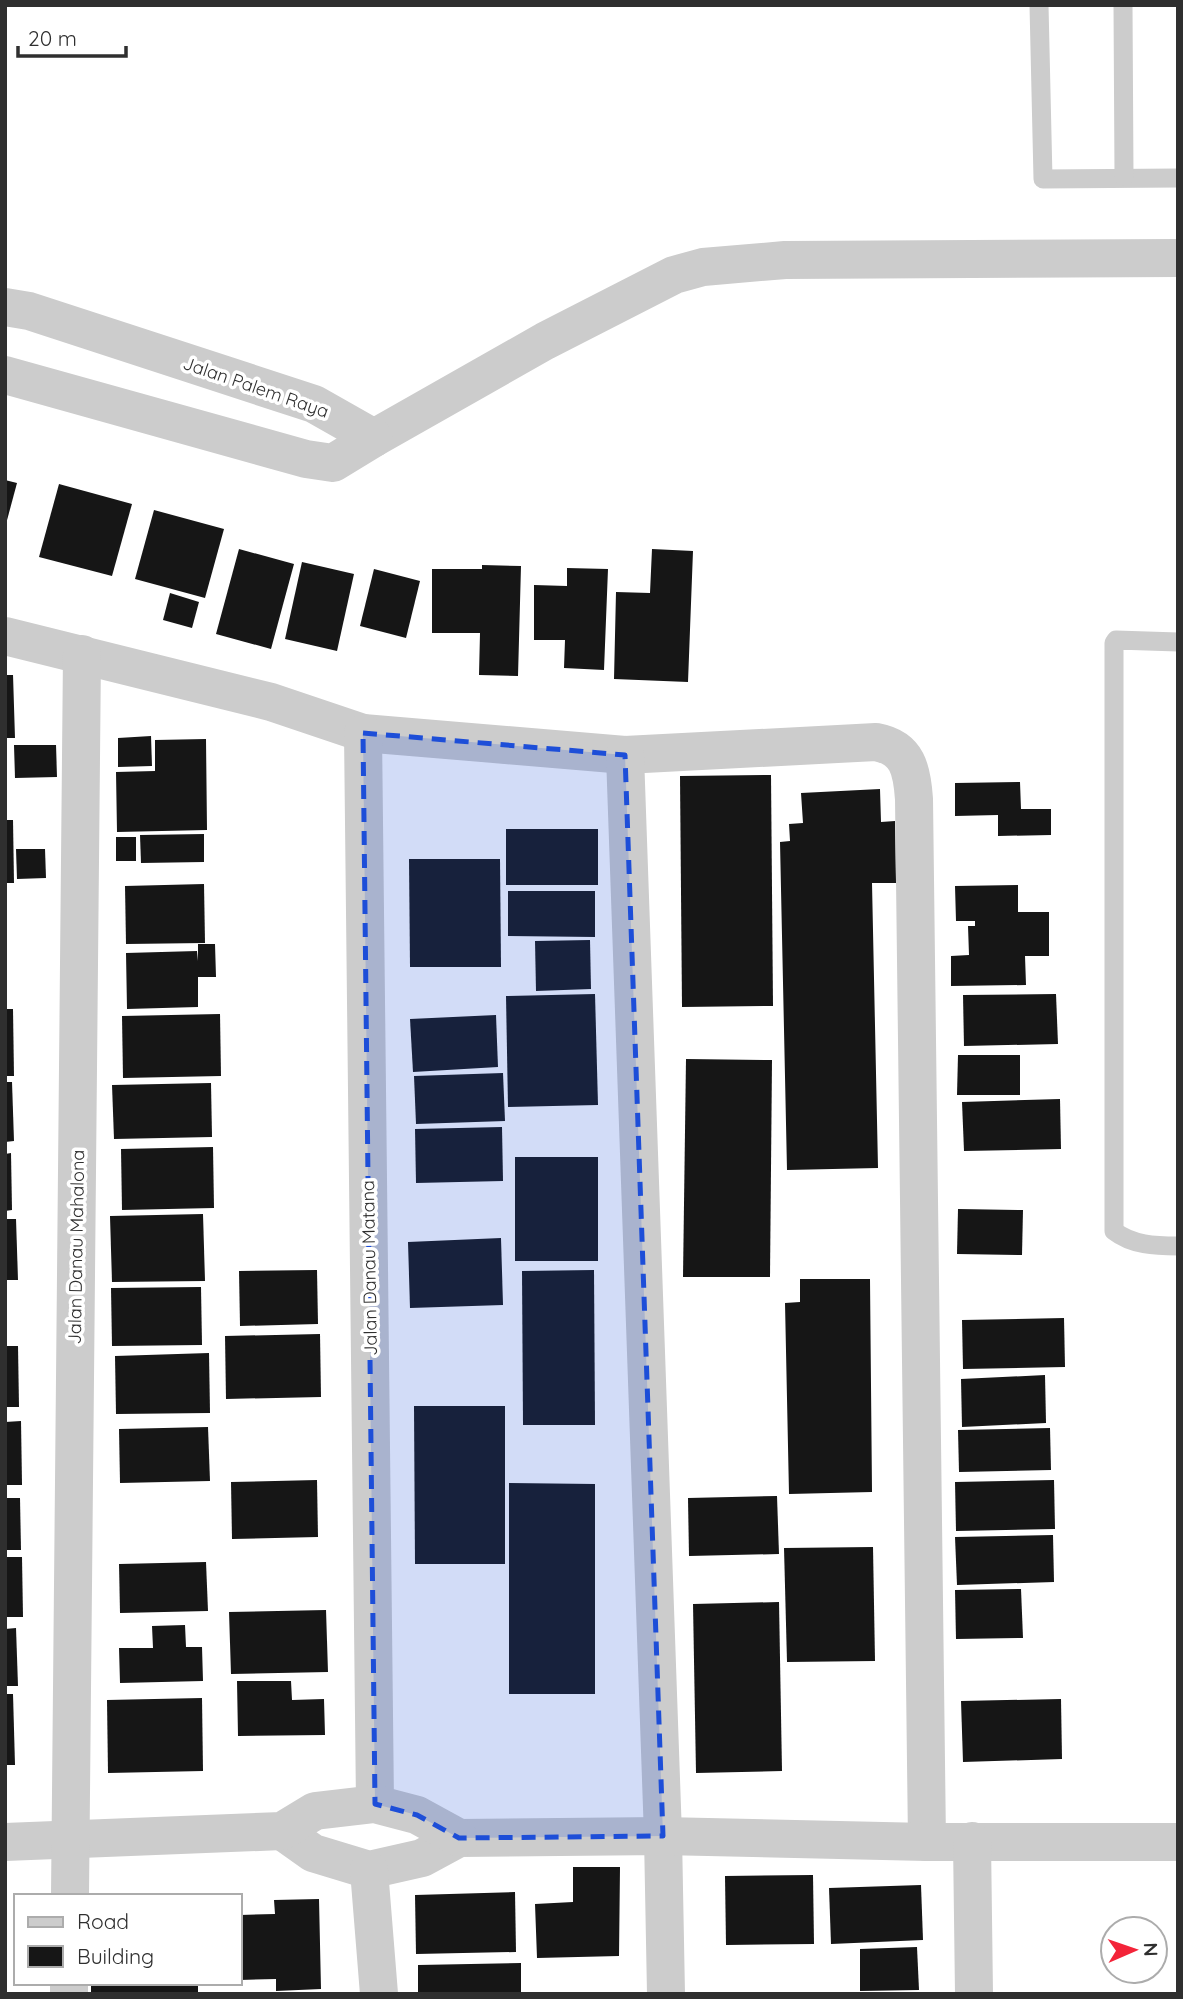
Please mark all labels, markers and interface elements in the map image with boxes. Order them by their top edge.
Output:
scale bar [18,14,126,58]
text: 20 m [28,25,77,51]
street label: Jalan Palem Raya [180,351,332,423]
street label: Jalan Danau Mahalona [63,1149,89,1345]
street label: Jalan Danau Matana [356,1180,382,1356]
legend [14,1894,242,1985]
text: Road [77,1908,129,1934]
north arrow [1099,1915,1169,1985]
text: N [1139,1942,1163,1957]
text: Building [77,1943,154,1969]

